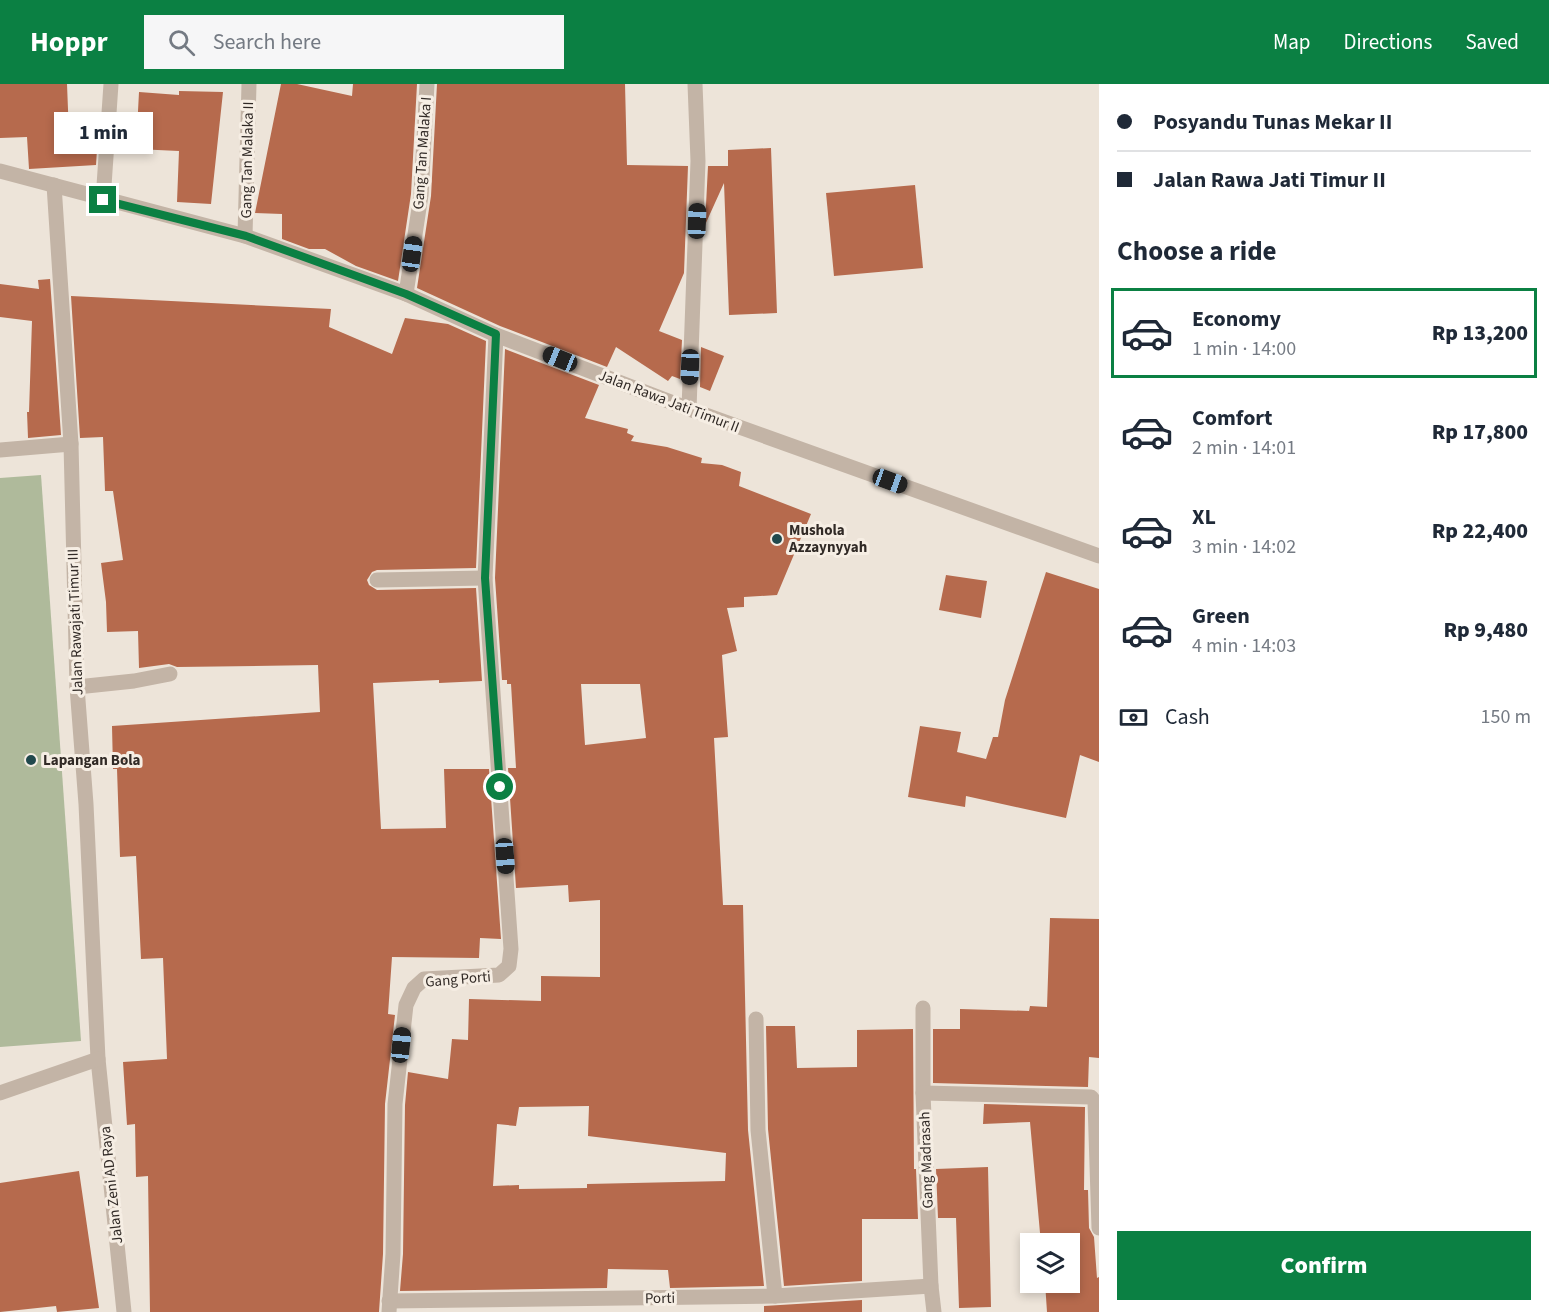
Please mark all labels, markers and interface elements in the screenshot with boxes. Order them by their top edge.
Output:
search box [144,15,564,69]
text: Hoppr [30,22,108,62]
icon: search [165,26,198,59]
text: Search here [213,26,321,58]
text: Map [1273,27,1311,57]
text: Directions [1344,27,1432,57]
text: Saved [1465,27,1519,57]
street label: Gang Tan Malaka I [408,96,437,210]
street label: Gang Tan Malaka II [236,101,259,219]
text: Posyandu Tunas Mekar II [1153,106,1392,138]
callout: 1 min [54,113,152,155]
text: 1 min [79,119,128,147]
text: Jalan Rawa Jati Timur II [1153,164,1386,196]
route end [89,186,116,213]
car [687,203,707,239]
text: Choose a ride [1117,232,1277,271]
car [401,235,423,273]
text: Economy [1192,303,1281,335]
icon: car [1120,306,1174,360]
text: Rp 13,200 [1432,317,1528,349]
text: 1 min · 14:00 [1192,335,1296,363]
car [540,344,580,374]
car [680,349,700,385]
street label: Jalan Rawa Jati Timur II [595,365,742,438]
text: Comfort [1192,402,1273,434]
icon: car [1120,405,1174,459]
text: Rp 17,800 [1432,416,1528,448]
text: 2 min · 14:01 [1192,434,1296,462]
car [870,466,910,496]
text: XL [1192,501,1216,533]
icon: car [1120,504,1174,558]
text: Rp 22,400 [1432,515,1528,547]
place label: Mushola Azzaynyyah [788,520,867,558]
marker: Mushola Azzaynyyah [770,532,784,546]
text: 3 min · 14:02 [1192,533,1296,561]
street label: Jalan Rawajati Timur III [62,548,89,696]
text: Green [1192,600,1250,632]
icon: car [1120,603,1174,657]
text: Rp 9,480 [1443,614,1528,646]
text: 4 min · 14:03 [1192,632,1296,660]
icon: cash [1117,701,1150,734]
text: Cash [1165,701,1210,733]
text: 150 m [1481,703,1531,731]
place label: Lapangan Bola [43,750,140,771]
marker: Lapangan Bola [24,753,38,767]
route start [486,773,513,800]
car [495,837,515,875]
street label: Gang Porti [424,966,492,993]
car [390,1026,412,1064]
street label: Gang Madrasah [914,1111,939,1209]
street label: Jalan Zeni AD Raya [95,1125,128,1245]
button: Confirm [1117,1231,1531,1300]
map controls [1020,1233,1080,1293]
button: layers [1020,1233,1080,1293]
street label: Porti [645,1288,675,1309]

